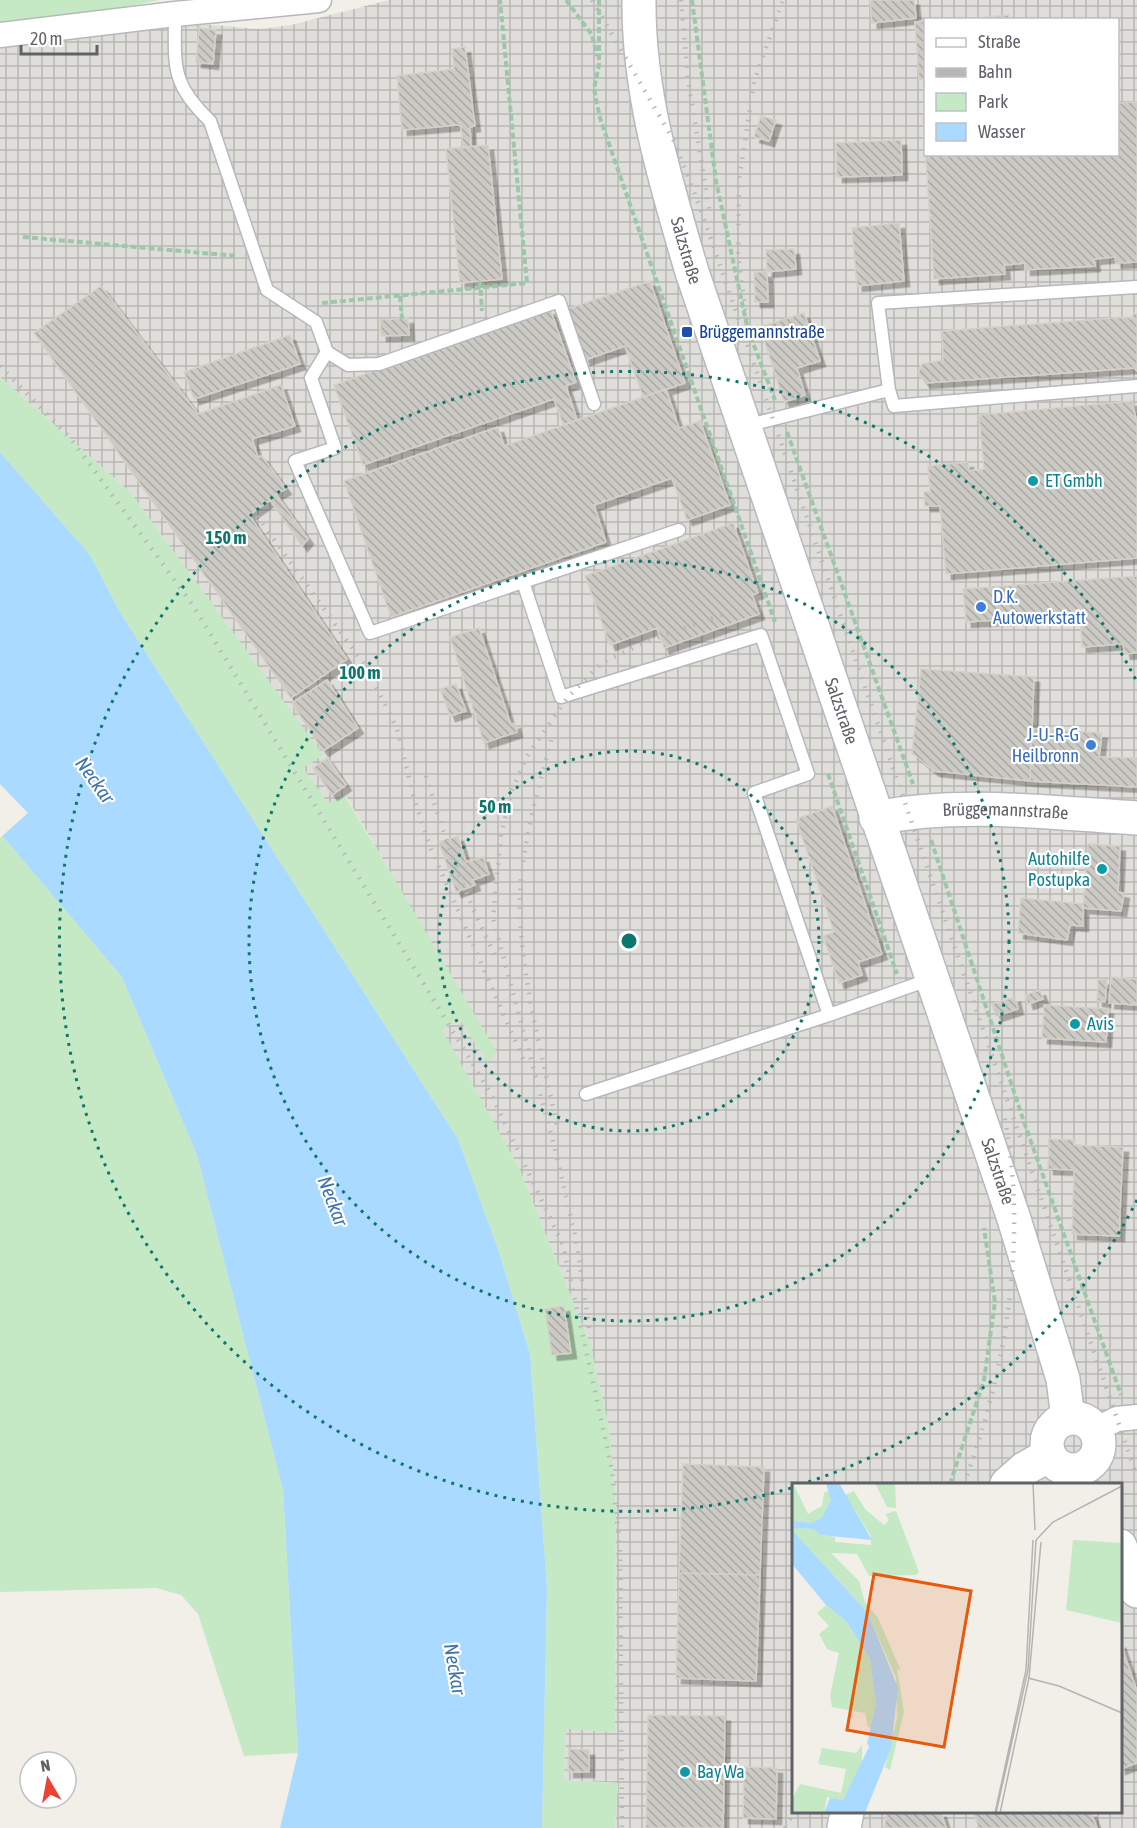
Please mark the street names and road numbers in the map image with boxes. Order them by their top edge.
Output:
street label: Salzstraße [667,215,706,287]
street label: Salzstraße [821,675,863,747]
street label: Brüggemannstraße [942,798,1069,823]
street label: Salzstraße [977,1135,1019,1207]

